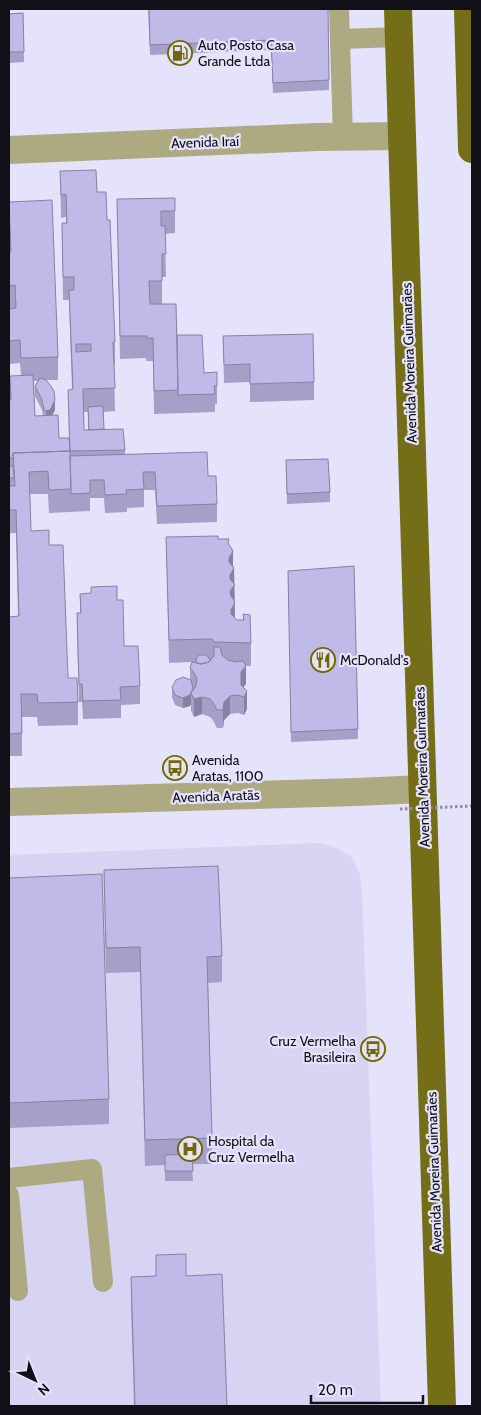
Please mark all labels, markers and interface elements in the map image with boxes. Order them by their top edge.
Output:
place label: Auto Posto Casa Grande Ltda [198,36,294,70]
fuel station icon: Auto Posto Casa Grande Ltda [167,40,193,66]
street label: Avenida Iraí [171,132,239,152]
street label: Avenida Moreira Guimarães [397,282,421,444]
restaurant icon: McDonald's [310,647,336,673]
place label: McDonald's [340,651,409,669]
street label: Avenida Moreira Guimarães [410,686,434,848]
place label: Avenida Aratas, 1100 [192,751,264,785]
bus stop icon: Avenida Aratas, 1100 [162,755,188,781]
street label: Avenida Aratãs [172,785,260,807]
place label: Cruz Vermelha Brasileira [270,1032,356,1066]
bus stop icon: Cruz Vermelha Brasileira [360,1036,386,1062]
street label: Avenida Moreira Guimarães [422,1091,446,1253]
place label: Hospital da Cruz Vermelha [208,1132,295,1166]
hospital icon: Hospital da Cruz Vermelha [177,1136,203,1162]
north arrow [10,1355,60,1405]
scale bar [311,1372,424,1404]
text: N [34,1380,54,1399]
text: 20 m [318,1381,353,1399]

